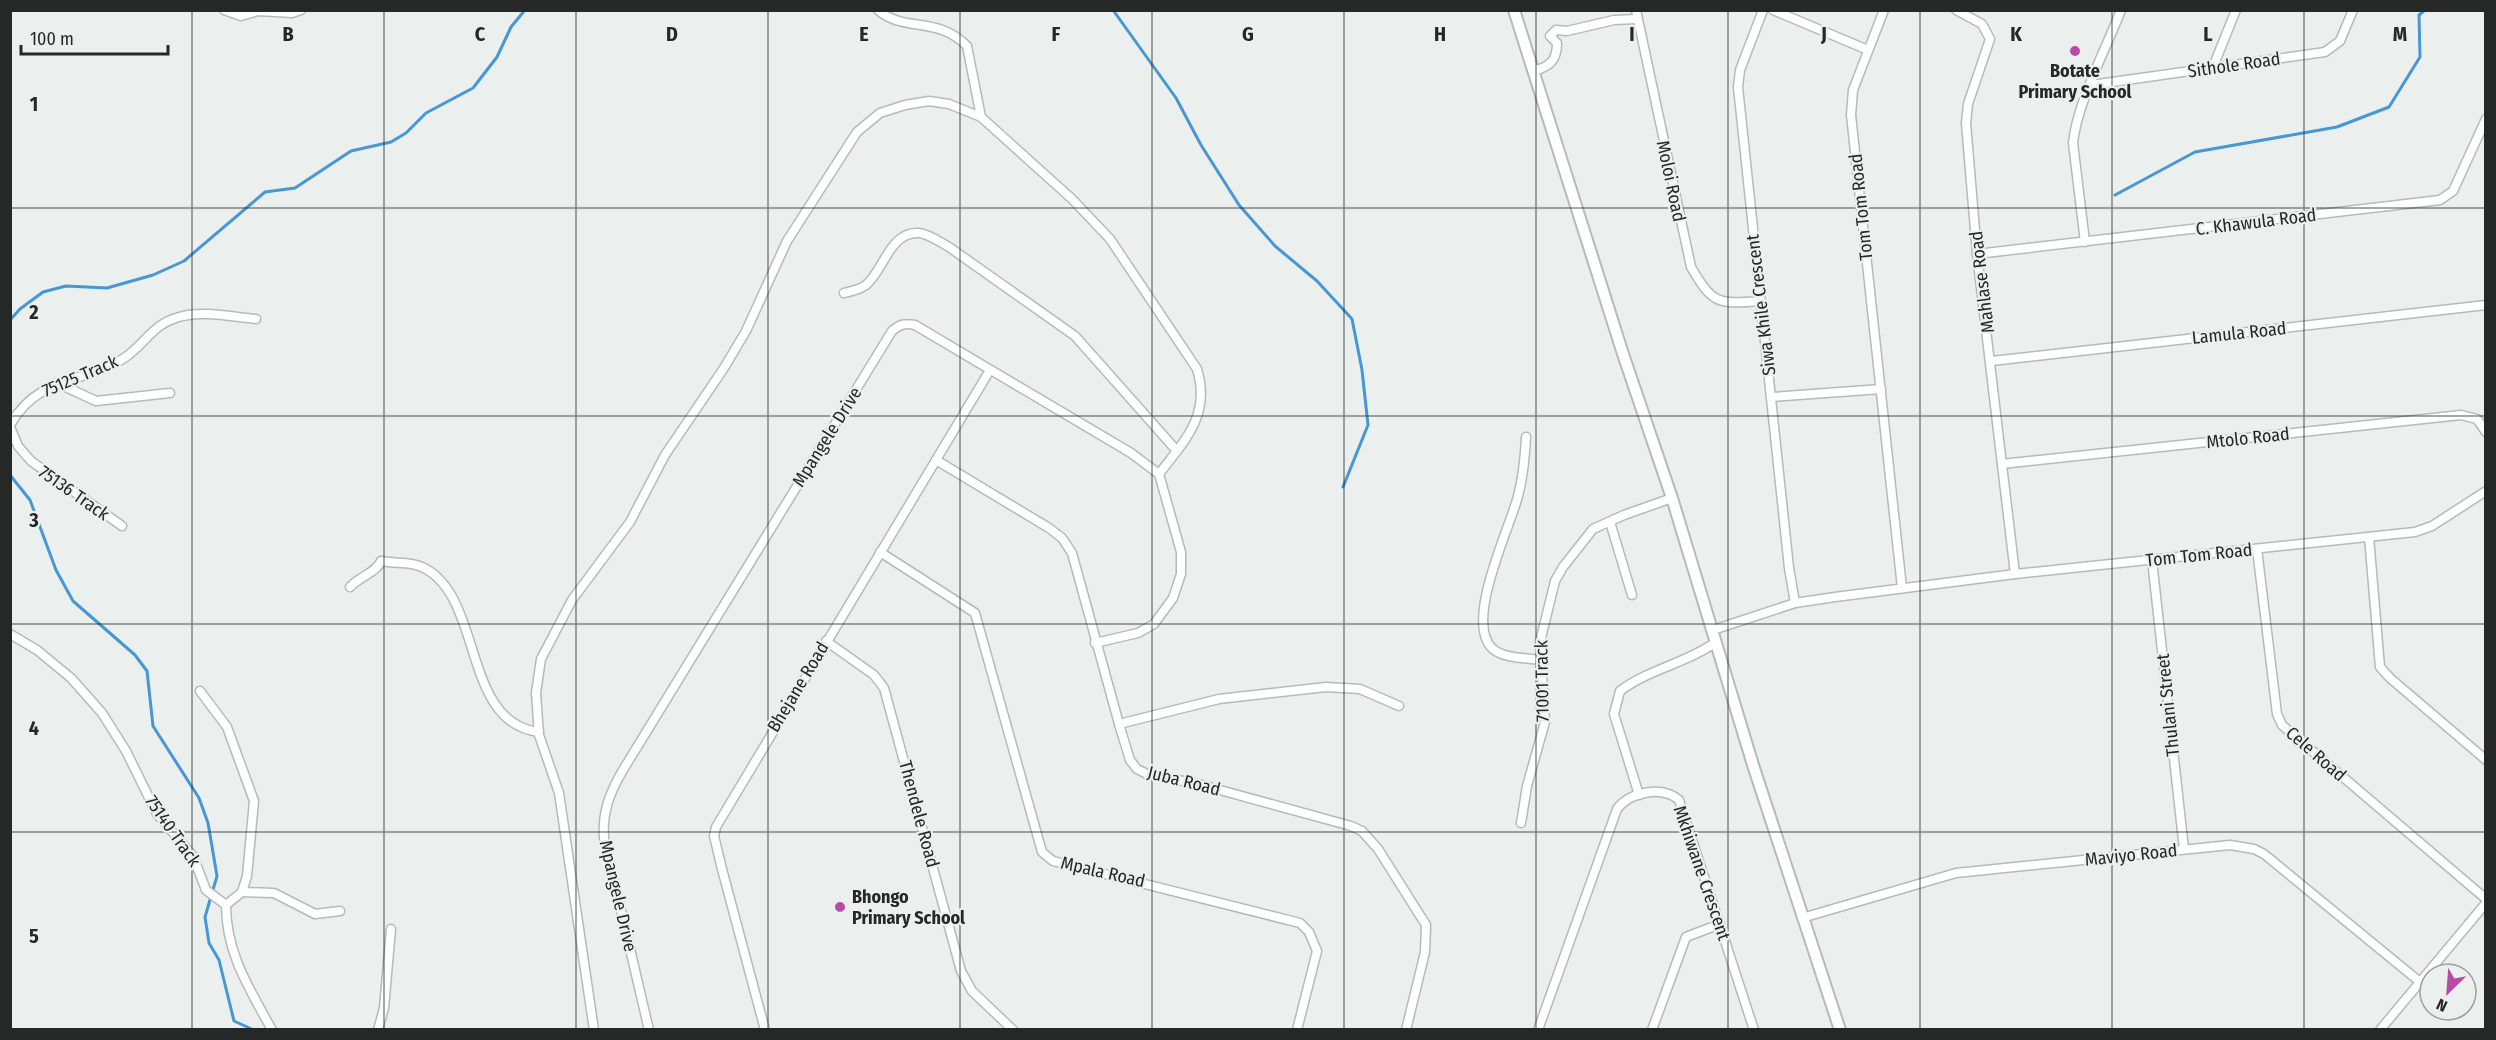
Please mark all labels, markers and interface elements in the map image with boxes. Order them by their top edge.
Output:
scale bar [21,18,168,56]
text: B [282,22,294,46]
text: C [475,22,486,46]
text: D [666,22,678,46]
text: E [859,22,869,46]
text: F [1052,22,1061,46]
text: G [1242,22,1254,46]
text: H [1434,22,1446,46]
text: I [1629,22,1635,46]
text: J [1820,22,1827,46]
text: K [2010,22,2022,46]
text: L [2203,22,2213,46]
text: M [2393,22,2407,46]
text: 100 m [30,28,74,50]
marker: Botate Primary School [2068,44,2082,58]
street label: Sithole Road [2186,48,2282,82]
place label: Botate Primary School [2018,60,2132,103]
text: 1 [30,92,38,116]
street label: Moloi Road [1652,138,1690,224]
street label: Tom Tom Road [1844,153,1878,261]
street label: C. Khawula Road [2195,204,2317,240]
street label: Mahlase Road [1965,230,1999,334]
street label: Siwa Khile Crescent [1741,233,1781,377]
text: 2 [28,300,39,324]
street label: Lamula Road [2191,317,2287,349]
street label: 75125 Track [39,350,122,402]
street label: Mpangele Drive [788,383,866,491]
street label: Mtolo Road [2205,423,2291,453]
street label: 75136 Track [35,461,113,525]
street label: Tom Tom Road [2145,538,2253,572]
street label: Bhejane Road [762,638,834,736]
street label: 71001 Track [1530,639,1554,722]
street label: Thulani Street [2152,652,2184,757]
text: 4 [29,716,39,740]
street label: Cele Road [2281,722,2351,786]
street label: Thendele Road [894,758,944,870]
street label: Juba Road [1145,761,1223,801]
street label: 75140 Track [140,791,206,871]
street label: Mkhiwane Crescent [1669,803,1735,943]
street label: Mpangele Drive [595,838,642,954]
street label: Maviyo Road [2084,839,2178,871]
street label: Mpala Road [1059,852,1147,892]
place label: Bhongo Primary School [852,886,965,929]
marker: Bhongo Primary School [833,900,847,914]
text: 5 [29,924,39,948]
north arrow [2418,962,2478,1022]
text: N [2434,995,2450,1016]

